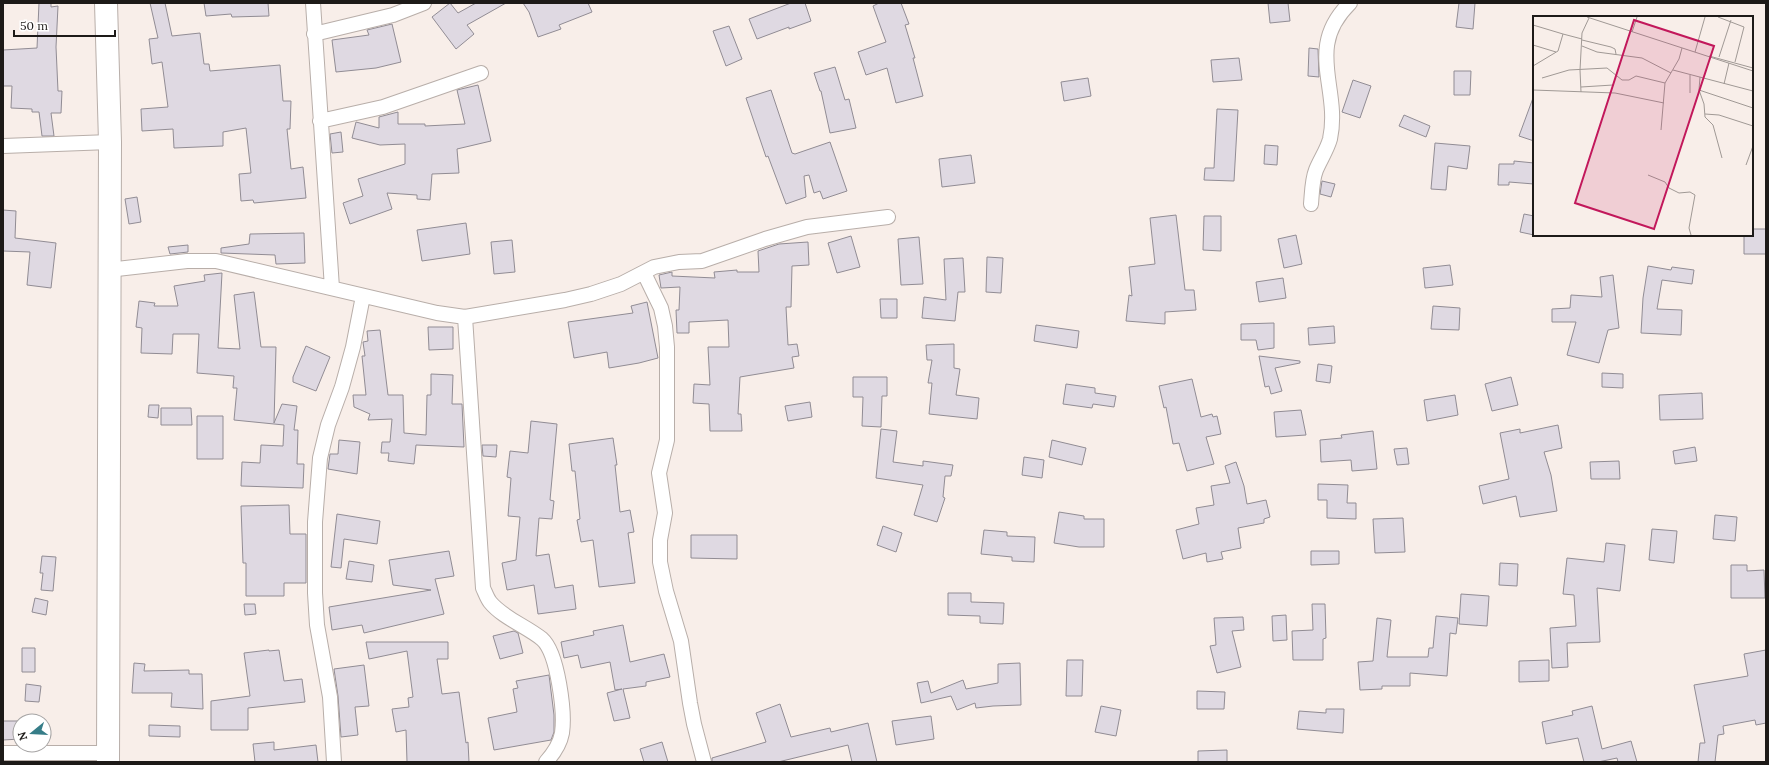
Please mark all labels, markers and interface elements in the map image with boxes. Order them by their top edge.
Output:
scale bar [14,12,115,38]
inset map [1533,16,1753,236]
text: 50 m [20,18,48,33]
north arrow [12,713,52,753]
text: N [14,729,30,742]

